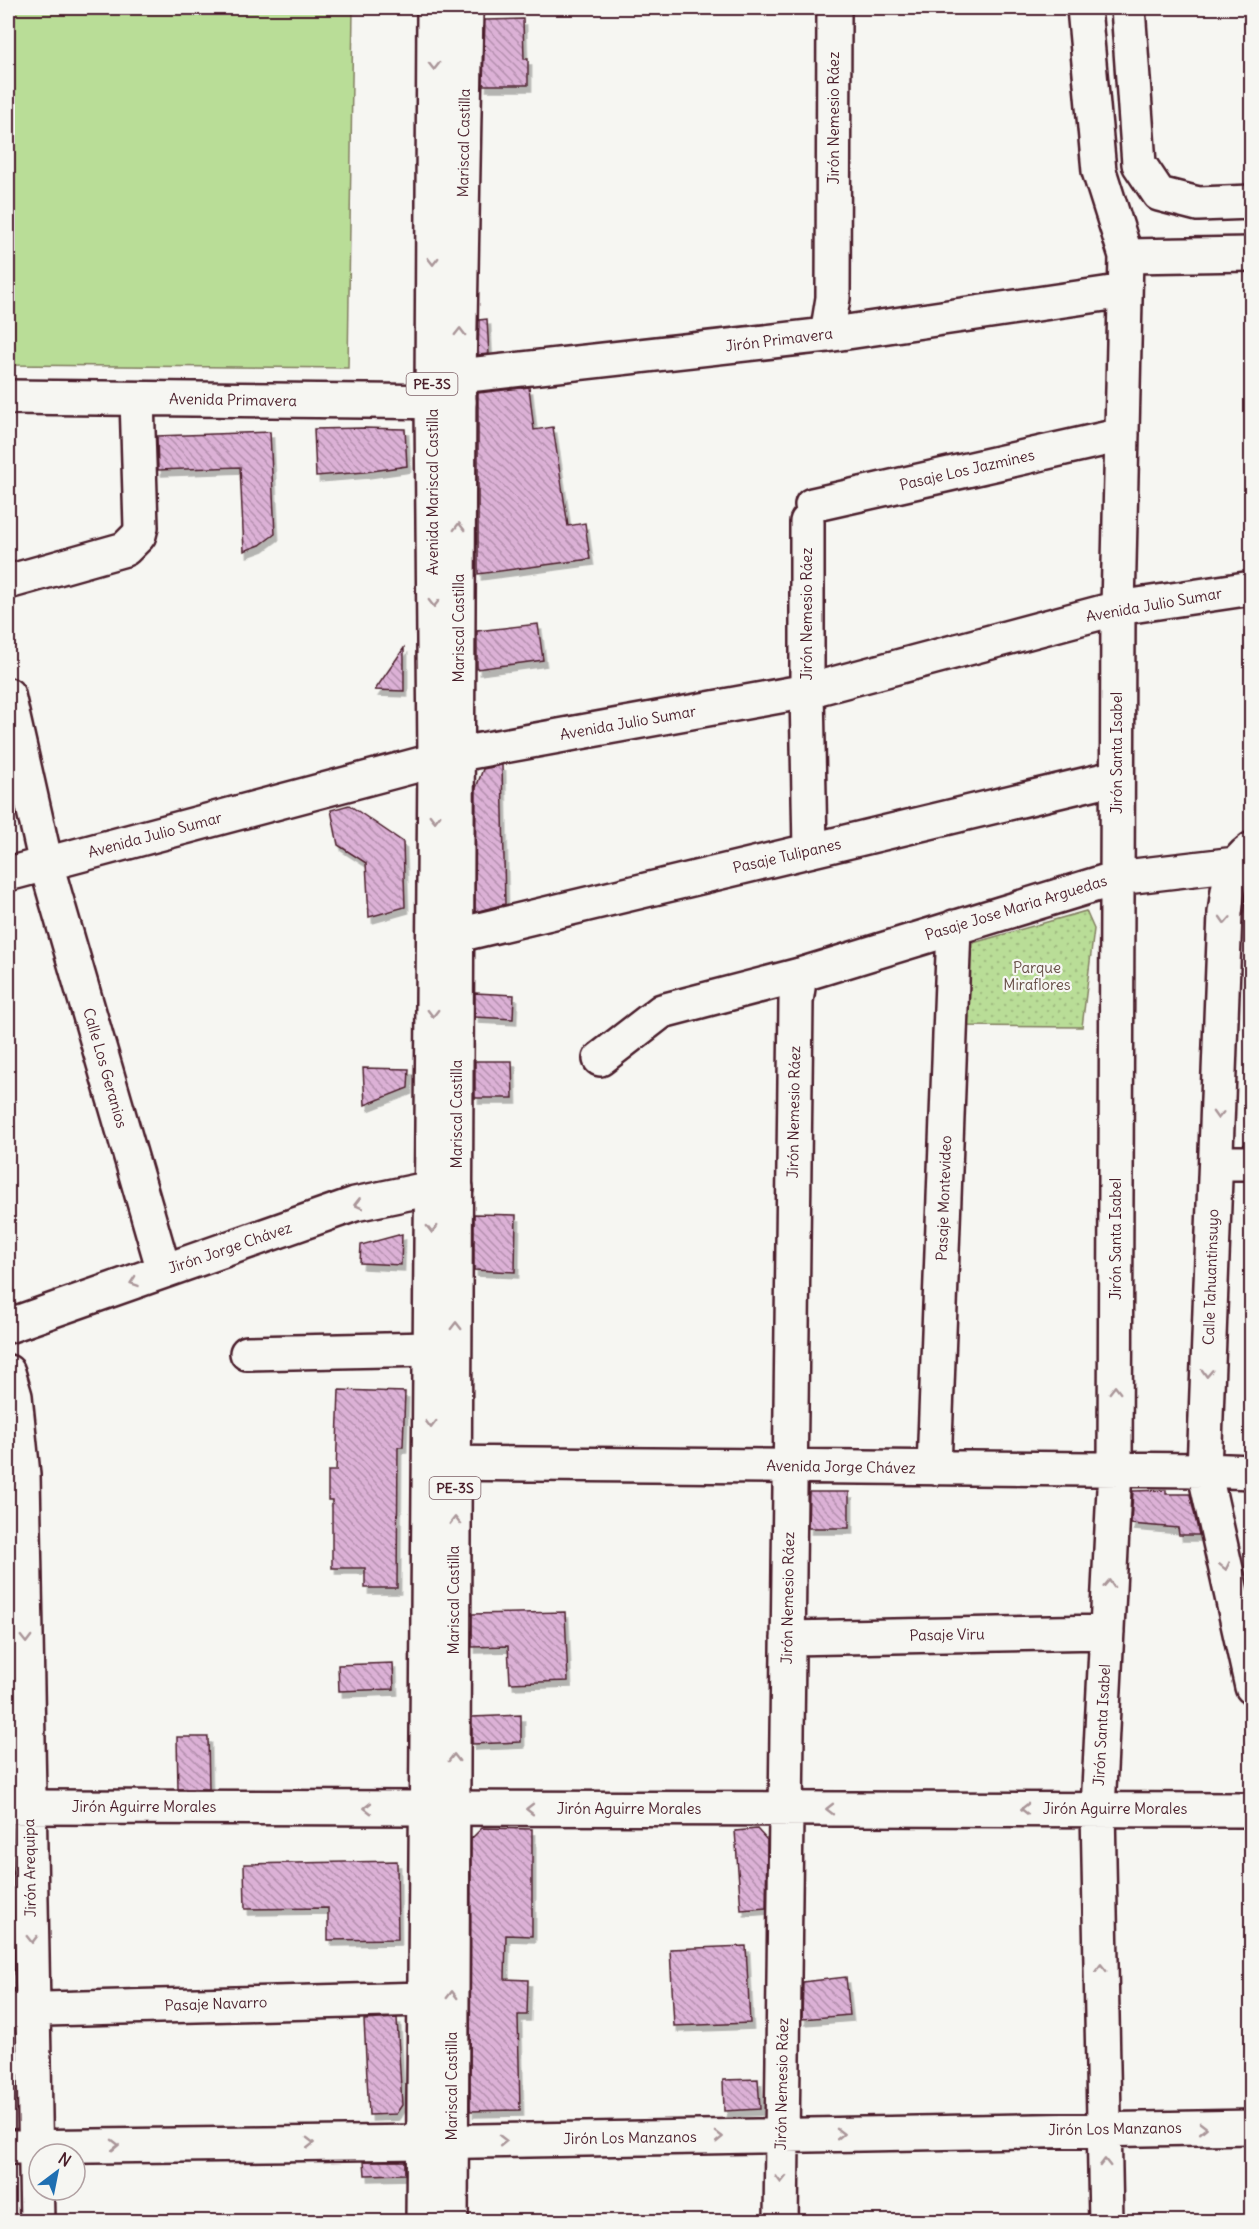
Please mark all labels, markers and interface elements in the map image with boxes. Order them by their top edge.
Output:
street label: Jirón Nemesio Ráez [824,52,843,184]
one-way arrow [428,61,440,70]
street label: Mariscal Castilla [453,88,474,198]
one-way arrow [427,256,439,265]
street label: Jirón Primavera [724,323,834,356]
one-way arrow [454,328,466,337]
road number: PE-3S [406,373,458,395]
street label: Avenida Primavera [169,389,298,410]
street label: Avenida Mariscal Castilla [423,408,442,575]
street label: Pasaje Los Jazmines [898,445,1036,494]
one-way arrow [453,523,465,532]
street label: Jirón Nemesio Ráez [797,548,816,680]
street label: Mariscal Castilla [449,573,468,682]
street label: Avenida Julio Sumar [1084,583,1223,626]
one-way arrow [428,598,440,607]
street label: Jirón Santa Isabel [1107,692,1126,814]
street label: Avenida Julio Sumar [558,701,697,744]
street label: Avenida Julio Sumar [86,807,224,862]
one-way arrow [429,814,441,823]
street label: Pasaje Tulipanes [731,834,843,877]
street label: Pasaje Jose Maria Arguedas [923,871,1109,944]
one-way arrow [1219,916,1232,925]
park label: Parque Miraflores [1003,958,1071,994]
street label: Calle Los Geranios [79,1006,132,1130]
one-way arrow [427,1009,439,1018]
street label: Jirón Nemesio Ráez [783,1045,804,1179]
street label: Mariscal Castilla [447,1059,466,1168]
one-way arrow [1211,1111,1224,1120]
street label: Pasaje Montevideo [932,1135,955,1261]
street label: Jirón Santa Isabel [1106,1178,1125,1300]
one-way arrow [353,1197,363,1209]
street label: Calle Tahuantinsuyo [1199,1209,1222,1345]
street label: Jirón Jorge Chávez [166,1217,294,1278]
one-way arrow [426,1225,438,1234]
one-way arrow [129,1274,140,1287]
one-way arrow [450,1322,462,1331]
one-way arrow [1201,1369,1214,1378]
one-way arrow [1109,1385,1121,1394]
one-way arrow [424,1420,437,1429]
street label: Avenida Jorge Chávez [766,1456,916,1477]
road number: PE-3S [430,1477,480,1499]
one-way arrow [449,1517,461,1526]
street label: Jirón Nemesio Ráez [777,1531,798,1665]
street label: Mariscal Castilla [444,1545,463,1654]
one-way arrow [1217,1560,1230,1570]
one-way arrow [1103,1580,1116,1589]
street label: Pasaje Viru [909,1624,985,1645]
one-way arrow [20,1635,32,1644]
street label: Jirón Santa Isabel [1089,1664,1114,1786]
one-way arrow [448,1754,460,1763]
street label: Jirón Aguirre Morales [72,1797,216,1816]
street label: Jirón Aguirre Morales [557,1799,701,1818]
street label: Jirón Aguirre Morales [1043,1799,1187,1818]
one-way arrow [364,1802,373,1814]
one-way arrow [526,1803,535,1815]
one-way arrow [826,1803,835,1815]
one-way arrow [1021,1803,1030,1815]
street label: Jirón Arequipa [19,1818,40,1918]
one-way arrow [26,1934,38,1943]
one-way arrow [1095,1964,1107,1973]
one-way arrow [446,1991,459,2000]
street label: Pasaje Navarro [164,1992,268,2015]
street label: Jirón Nemesio Ráez [771,2017,792,2151]
street label: Mariscal Castilla [442,2031,461,2140]
street label: Jirón Los Manzanos [1048,2118,1182,2139]
one-way arrow [1198,2121,1207,2134]
street label: Jirón Los Manzanos [563,2127,697,2148]
one-way arrow [835,2128,844,2141]
one-way arrow [715,2130,724,2143]
one-way arrow [499,2134,508,2147]
one-way arrow [306,2137,315,2149]
one-way arrow [111,2139,120,2152]
north arrow [27,2142,87,2202]
text: N [55,2148,75,2171]
one-way arrow [1099,2159,1111,2168]
one-way arrow [775,2174,787,2183]

